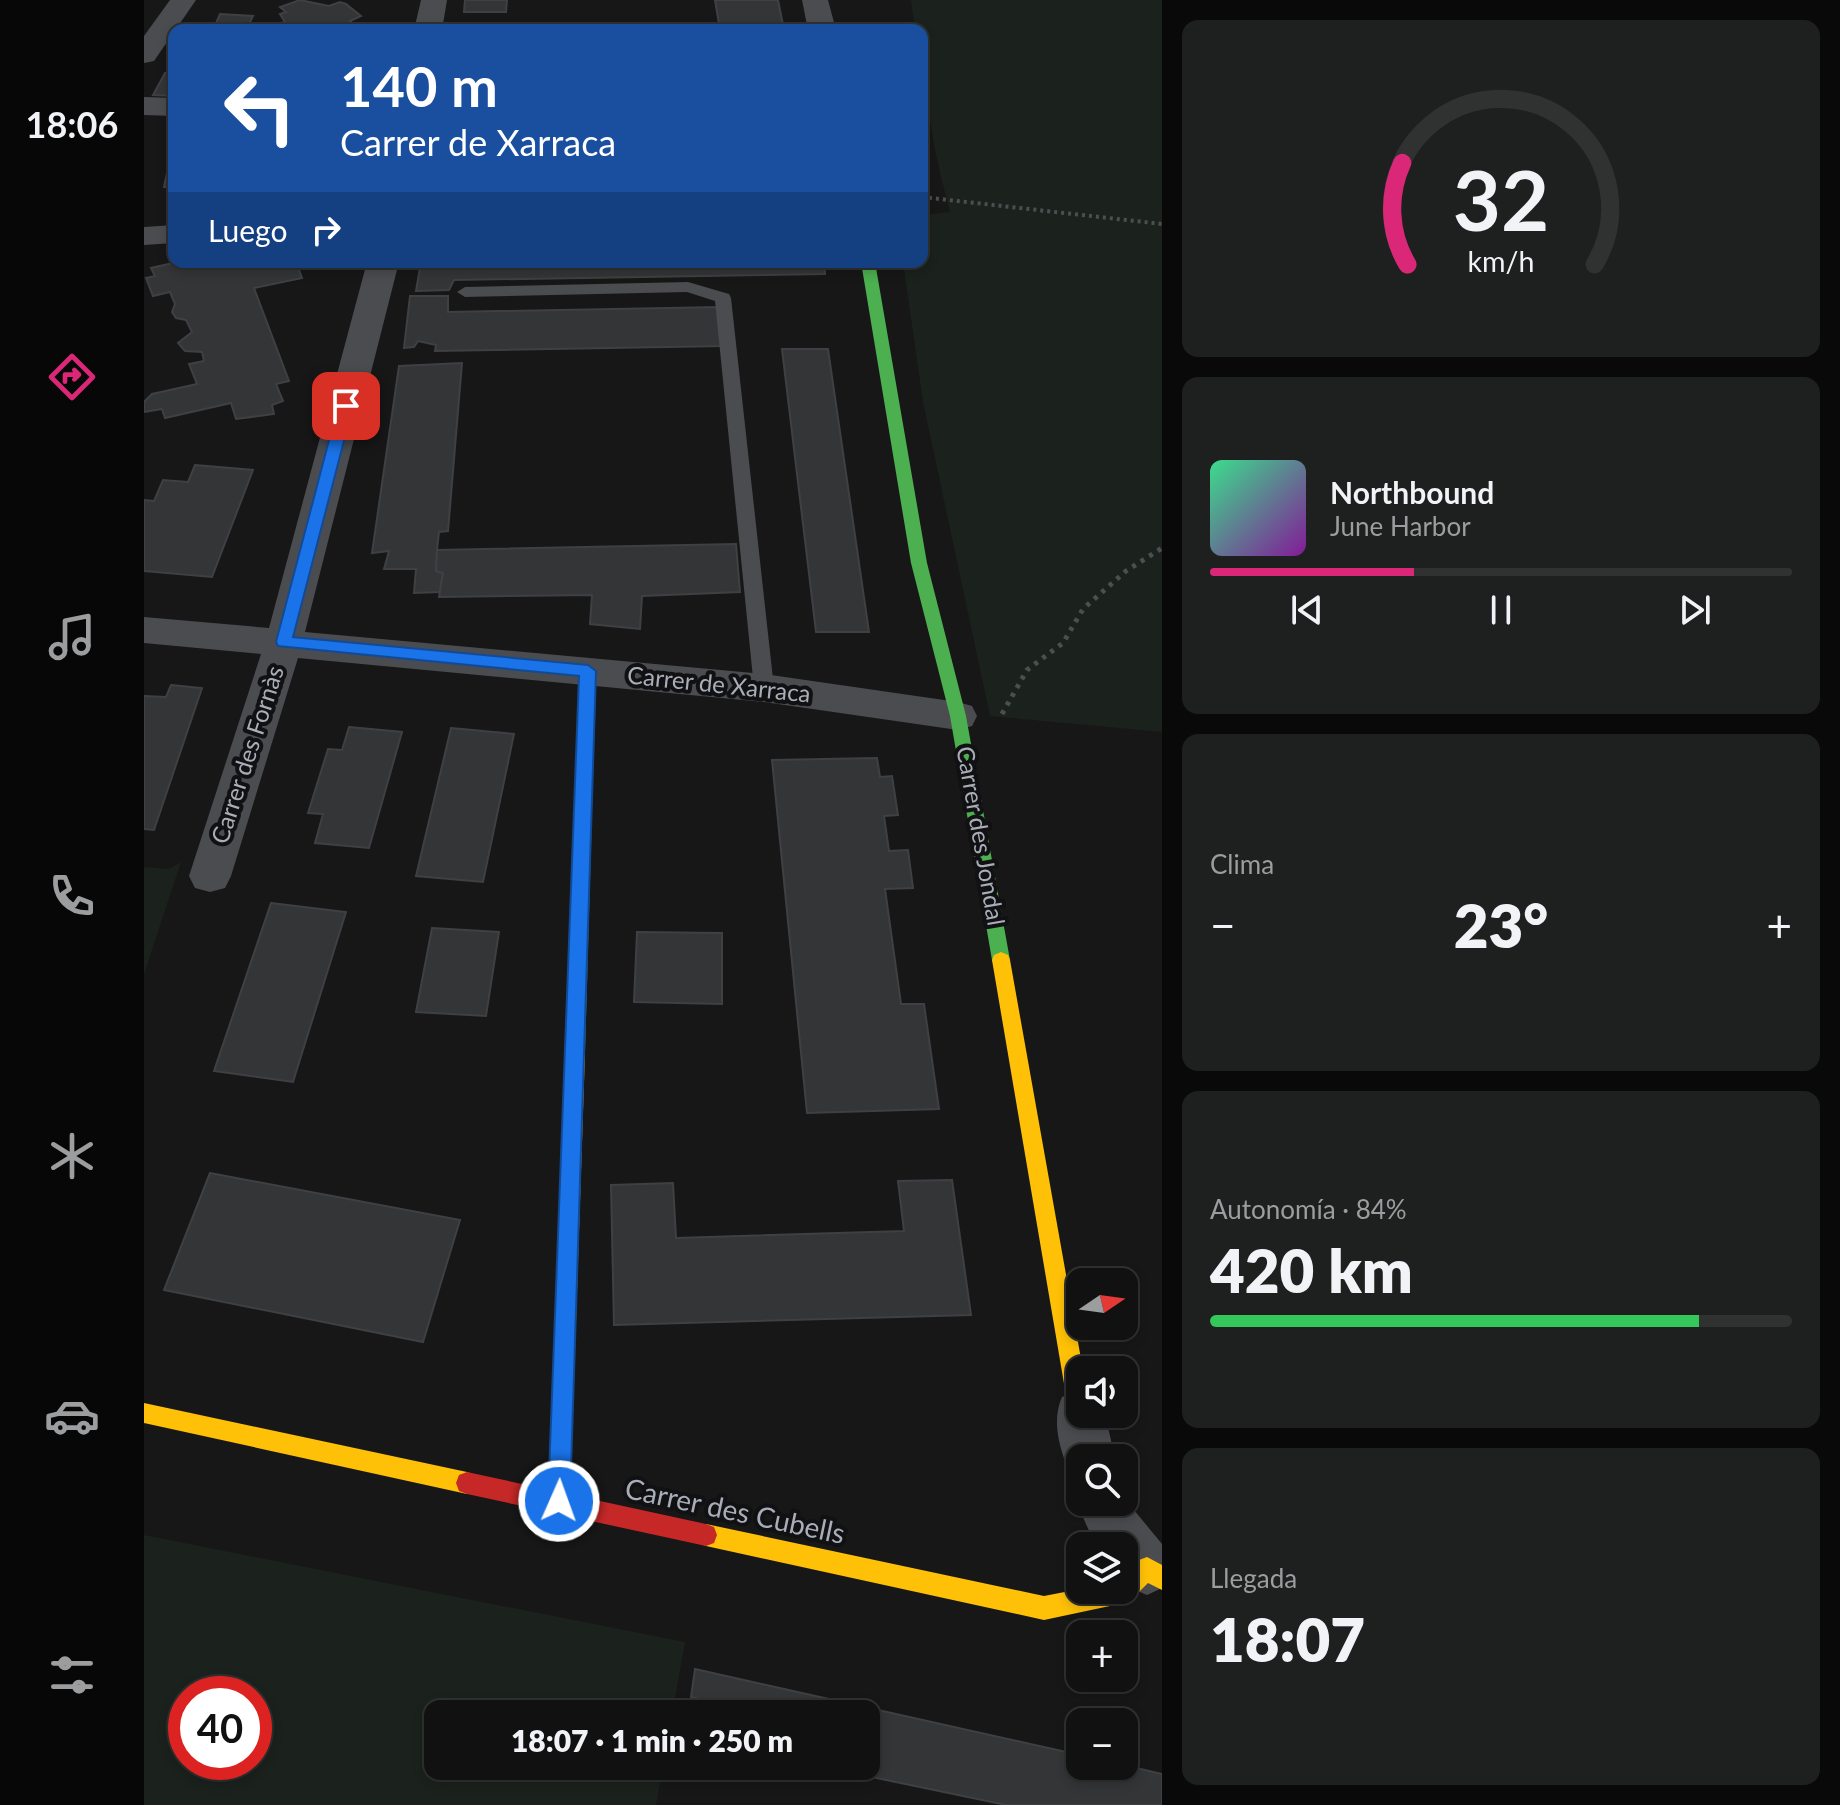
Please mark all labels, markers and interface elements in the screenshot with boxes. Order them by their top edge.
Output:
text: 140 m [340,52,498,119]
icon: left [208,56,312,160]
text: 18:06 [26,102,118,146]
text: Carrer de Xarraca [340,120,616,164]
text: 32 [1453,148,1549,248]
icon: right [304,208,348,252]
text: Luego [208,212,288,248]
text: km/h [1468,244,1534,278]
icon: directions [44,349,100,405]
pin [312,372,380,440]
icon: arrive [324,384,368,428]
text: Northbound [1330,474,1494,510]
text: June Harbor [1330,510,1471,542]
icon: previous [1285,588,1329,632]
icon: pause [1479,588,1523,632]
icon: next [1673,588,1717,632]
icon: music [44,609,100,665]
street label: Carrer de Xarraca [626,659,812,708]
street label: Carrer des Fornàs [204,662,289,847]
street label: Carrer des Jondal [951,744,1012,928]
text: Clima [1210,848,1274,880]
icon: phone [44,868,100,924]
text: 23° [1454,889,1548,961]
text: − [1210,899,1236,951]
text: + [1766,899,1792,951]
icon: climate [44,1128,100,1184]
text: Autonomía · 84% [1210,1193,1407,1225]
text: 420 km [1210,1234,1413,1306]
north arrow [1066,1268,1138,1340]
map controls [1066,1268,1138,1780]
button: sound [1066,1356,1138,1428]
icon: car [44,1388,100,1444]
button: search [1066,1444,1138,1516]
position arrow [517,1459,601,1543]
street label: Carrer des Cubells [622,1470,848,1550]
button: layers [1066,1532,1138,1604]
text: Llegada [1210,1562,1297,1594]
text: 18:07 [1210,1603,1365,1675]
button: + [1066,1620,1138,1692]
icon: filters [44,1647,100,1703]
speed limit sign: 40 [168,1676,272,1780]
button: − [1066,1708,1138,1780]
text: 18:07 · 1 min · 250 m [511,1722,793,1758]

